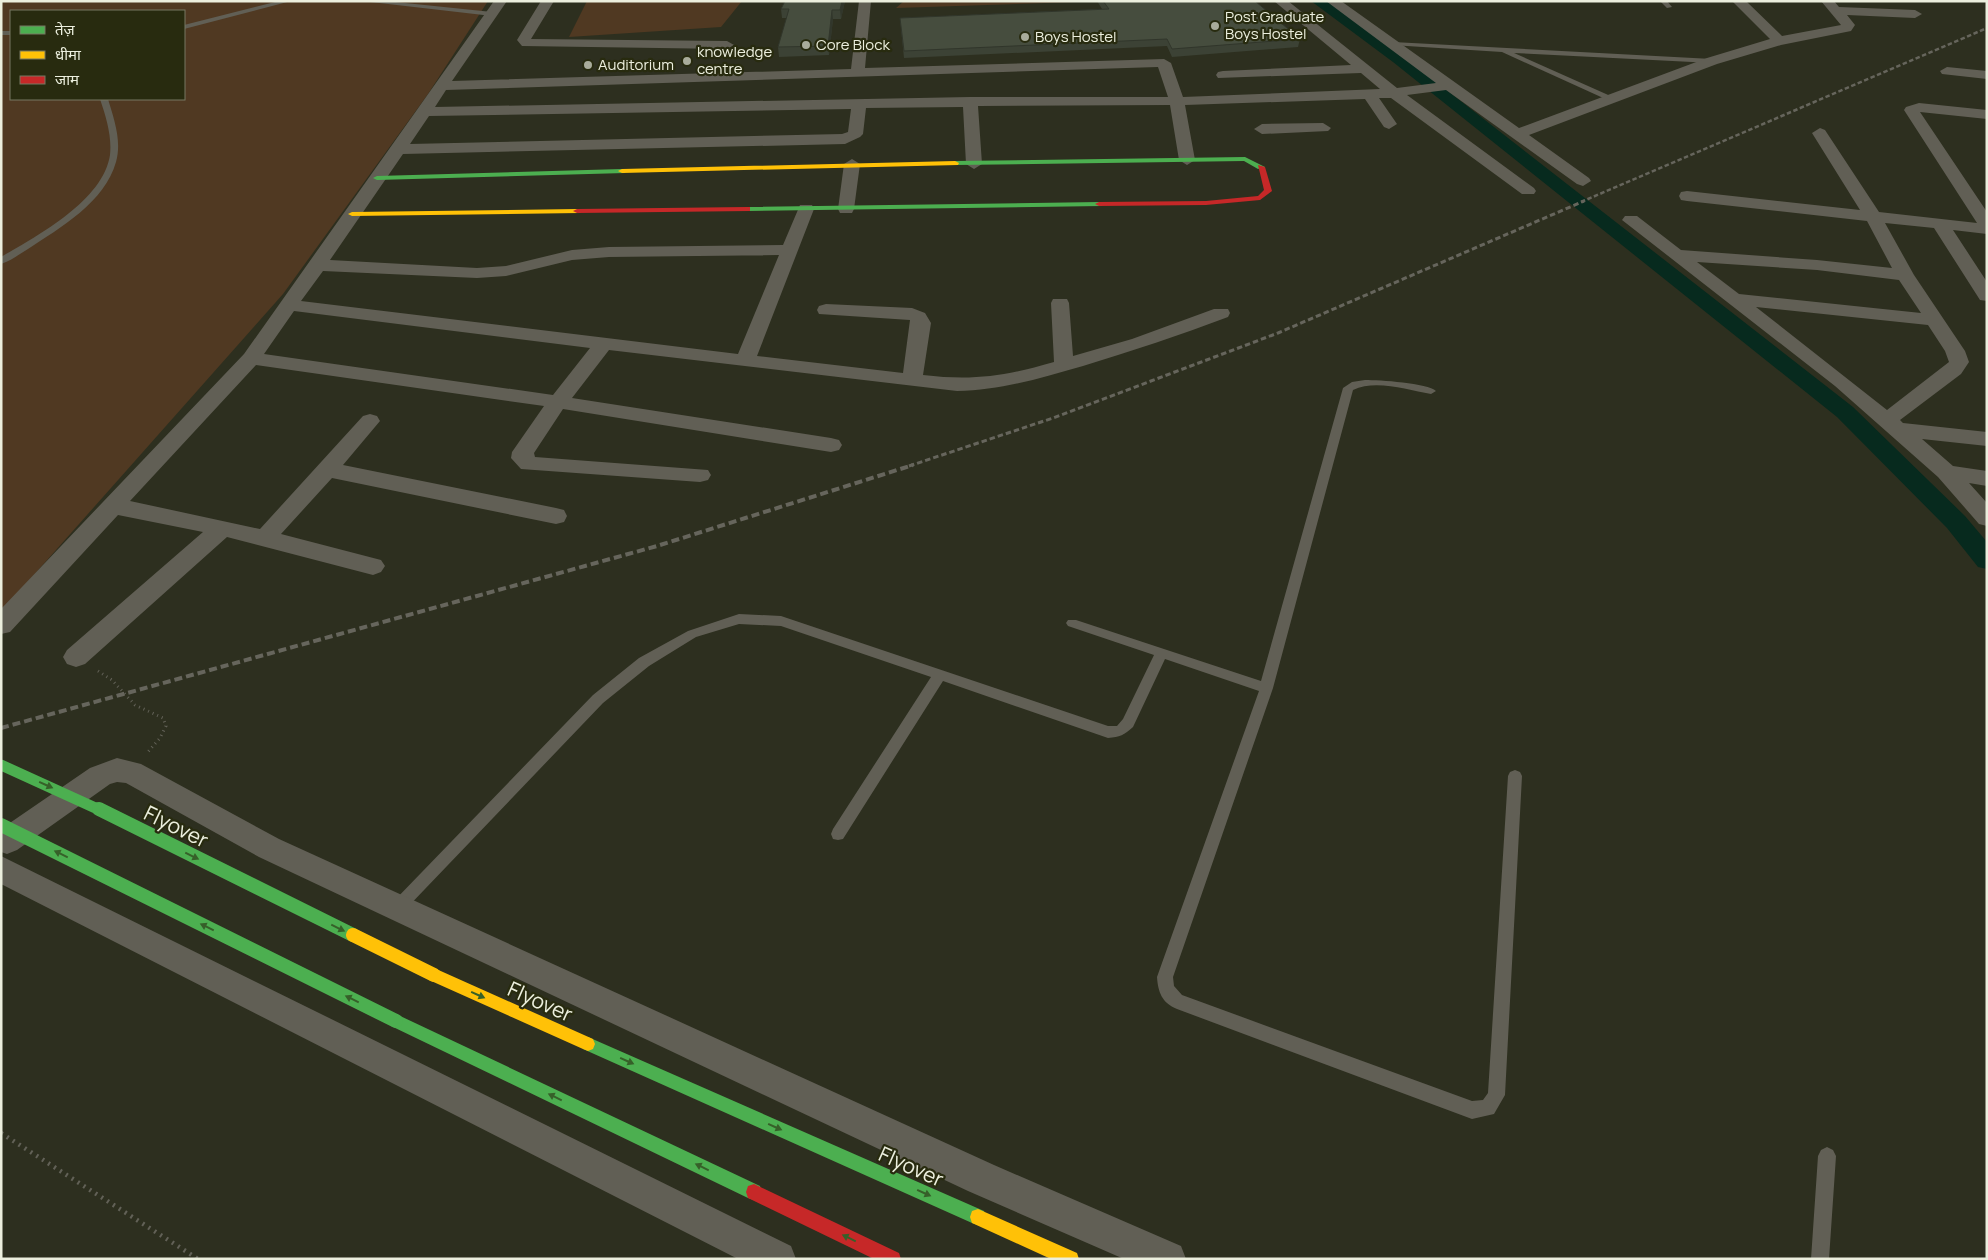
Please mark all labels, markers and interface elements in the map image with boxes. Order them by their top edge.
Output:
place label: Post Graduate Boys Hostel [1225,6,1325,44]
legend [10,10,185,100]
text: तेज़ [55,19,76,40]
marker: Post Graduate Boys Hostel [1209,20,1221,32]
place label: Boys Hostel [1035,26,1116,47]
marker: Boys Hostel [1019,31,1031,43]
place label: Core Block [816,34,891,55]
marker: Core Block [800,39,812,51]
place label: knowledge centre [697,41,772,79]
text: धीमा [55,44,82,65]
place label: Auditorium [598,54,674,75]
marker: knowledge centre [681,55,693,67]
marker: Auditorium [582,59,594,71]
text: जाम [55,69,80,90]
one-way arrow [39,781,53,789]
street label: Flyover [140,799,214,854]
one-way arrow [54,850,68,858]
one-way arrow [185,852,199,860]
one-way arrow [200,922,214,930]
one-way arrow [330,924,345,932]
street label: Flyover [504,974,578,1028]
one-way arrow [471,991,485,999]
one-way arrow [345,995,359,1003]
one-way arrow [620,1057,634,1065]
one-way arrow [548,1093,563,1101]
one-way arrow [768,1123,782,1131]
street label: Flyover [875,1139,949,1193]
one-way arrow [695,1163,709,1171]
one-way arrow [917,1189,931,1197]
one-way arrow [841,1233,856,1242]

